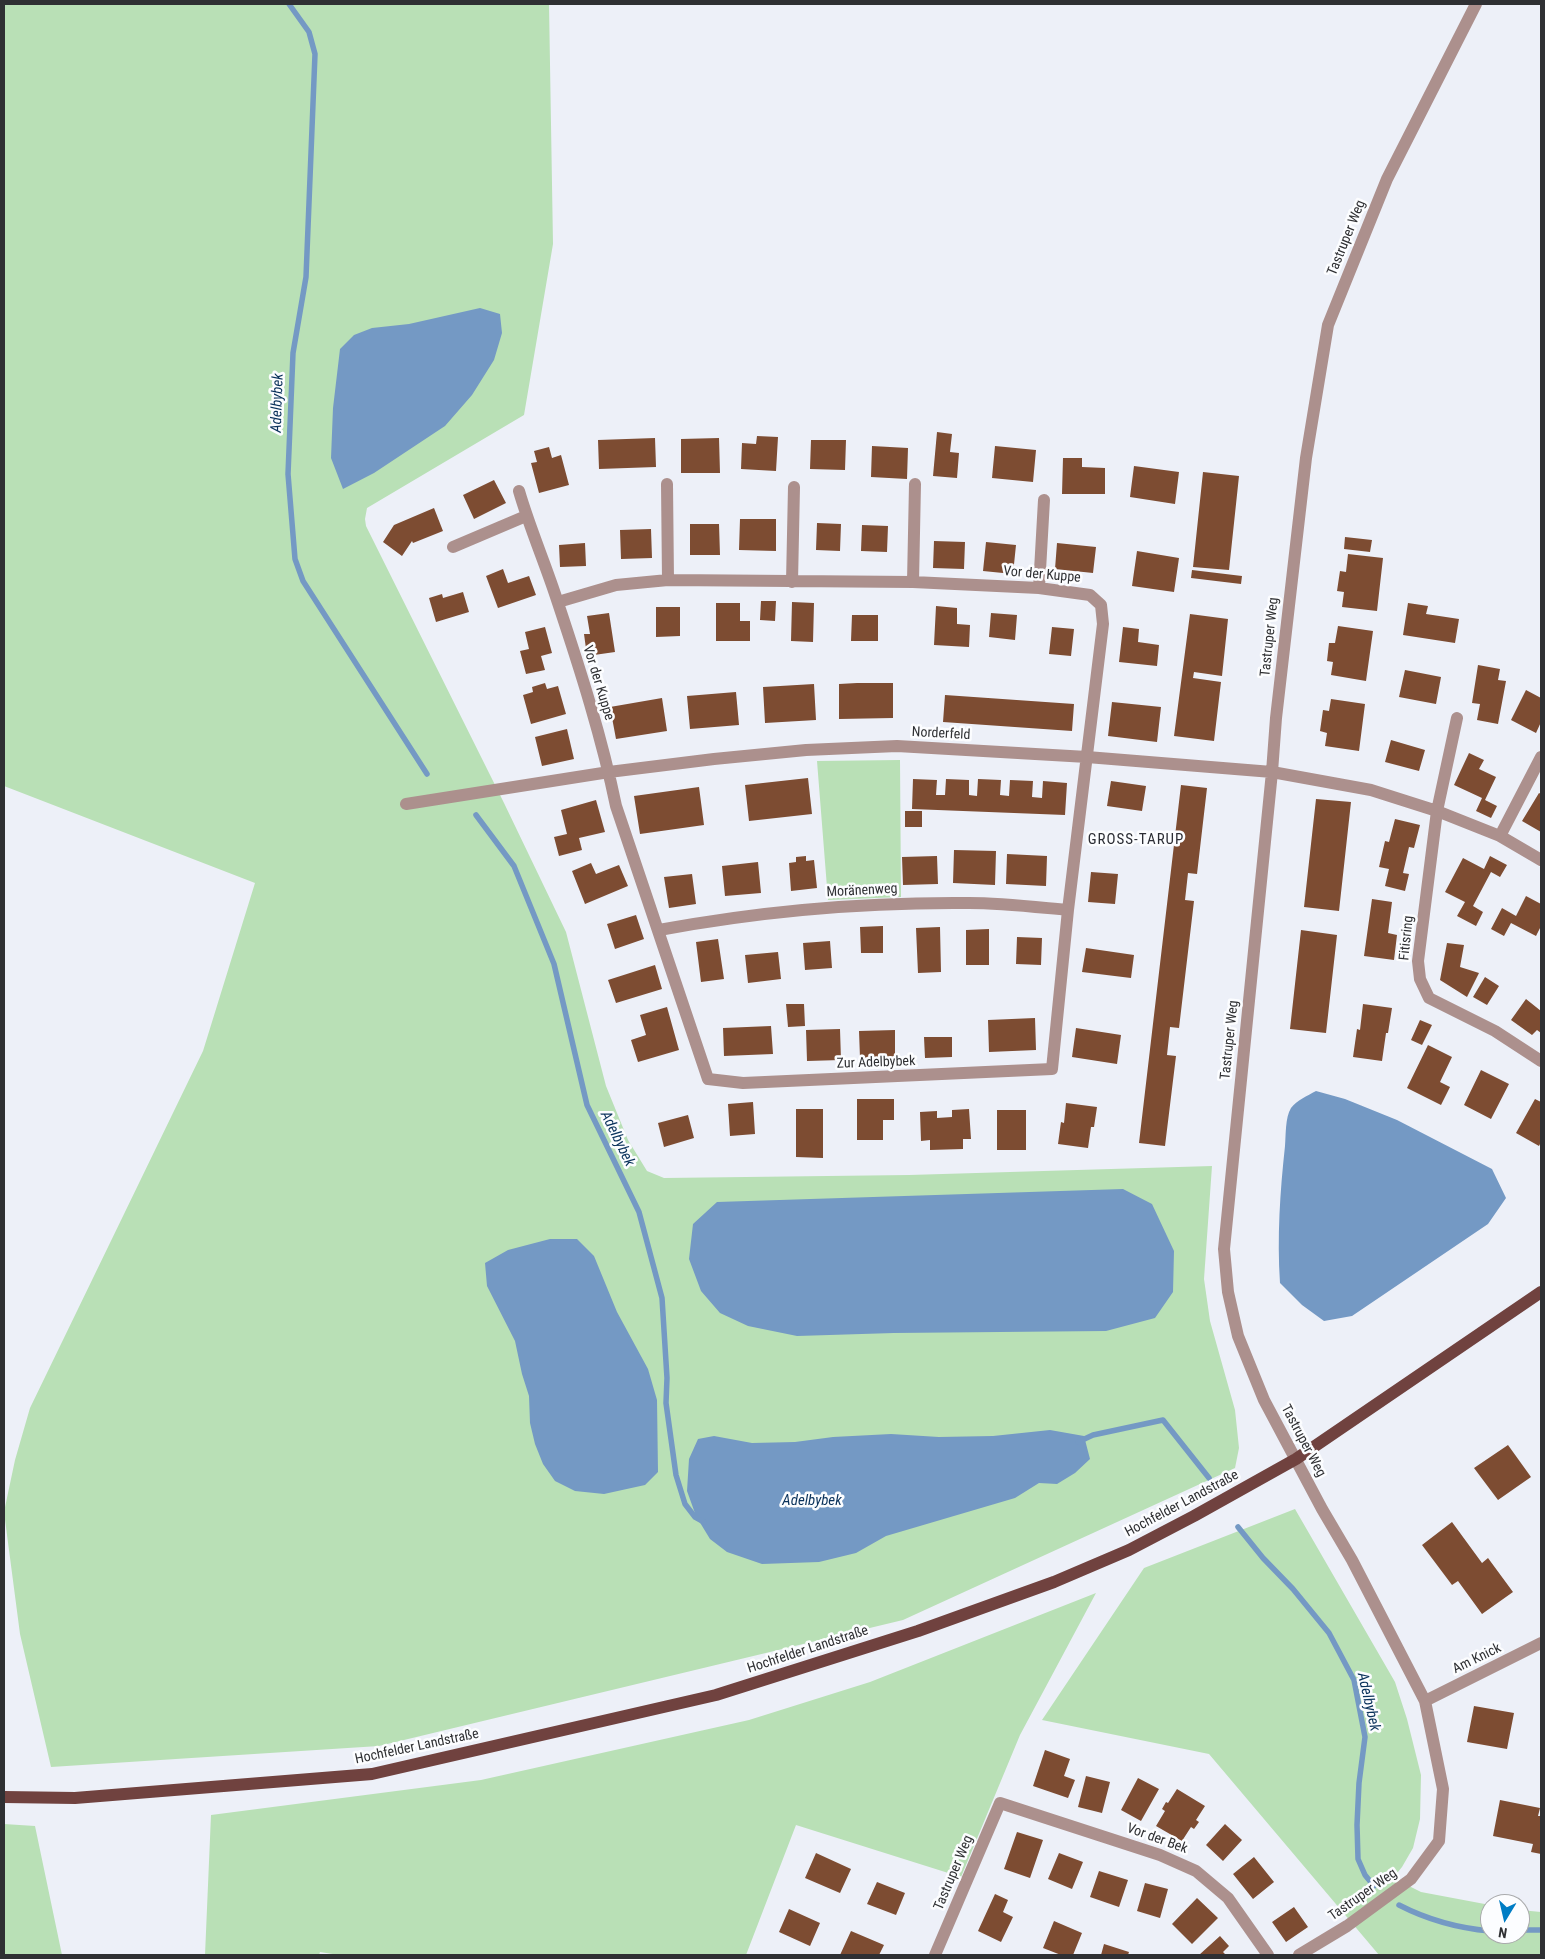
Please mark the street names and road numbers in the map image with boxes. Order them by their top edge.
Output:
street label: Tastruper Weg [1324,198,1370,278]
street label: Vor der Kuppe [1003,563,1081,587]
street label: Tastruper Weg [1257,597,1283,677]
street label: Vor der Kuppe [579,643,617,723]
street label: Norderfeld [911,724,971,744]
street label: Moränenweg [826,881,898,901]
street label: Fitisring [1396,915,1418,961]
street label: Tastruper Weg [1217,1000,1243,1080]
street label: Zur Adelbybek [836,1053,916,1073]
street label: Tastruper Weg [1277,1402,1329,1480]
street label: Hochfelder Landstraße [1122,1467,1242,1541]
street label: Hochfelder Landstraße [745,1623,871,1677]
street label: Am Knick [1450,1640,1504,1678]
street label: Hochfelder Landstraße [354,1726,480,1768]
street label: Vor der Bek [1124,1820,1190,1858]
street label: Tastruper Weg [931,1833,977,1913]
street label: Tastruper Weg [1326,1865,1400,1925]

